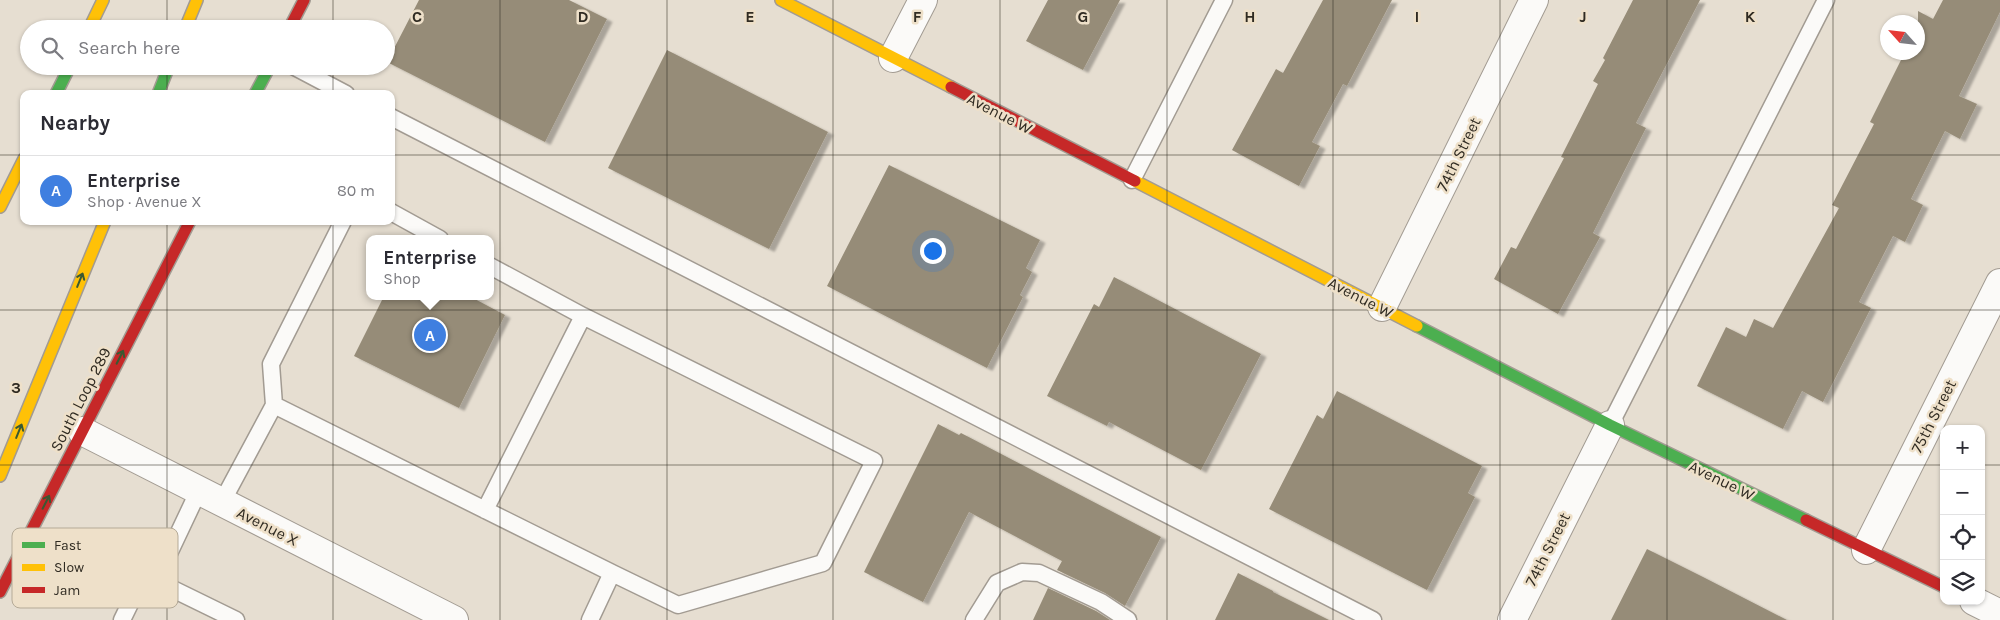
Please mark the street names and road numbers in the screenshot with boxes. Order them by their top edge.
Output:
street label: Avenue W [964,89,1036,138]
street label: 74th Street [1432,114,1484,194]
street label: Avenue W [1325,273,1397,322]
street label: South Loop 289 [46,344,115,454]
street label: 75th Street [1907,376,1960,456]
street label: Avenue W [1686,456,1758,505]
street label: Avenue X [234,503,302,550]
street label: 74th Street [1521,509,1574,589]

